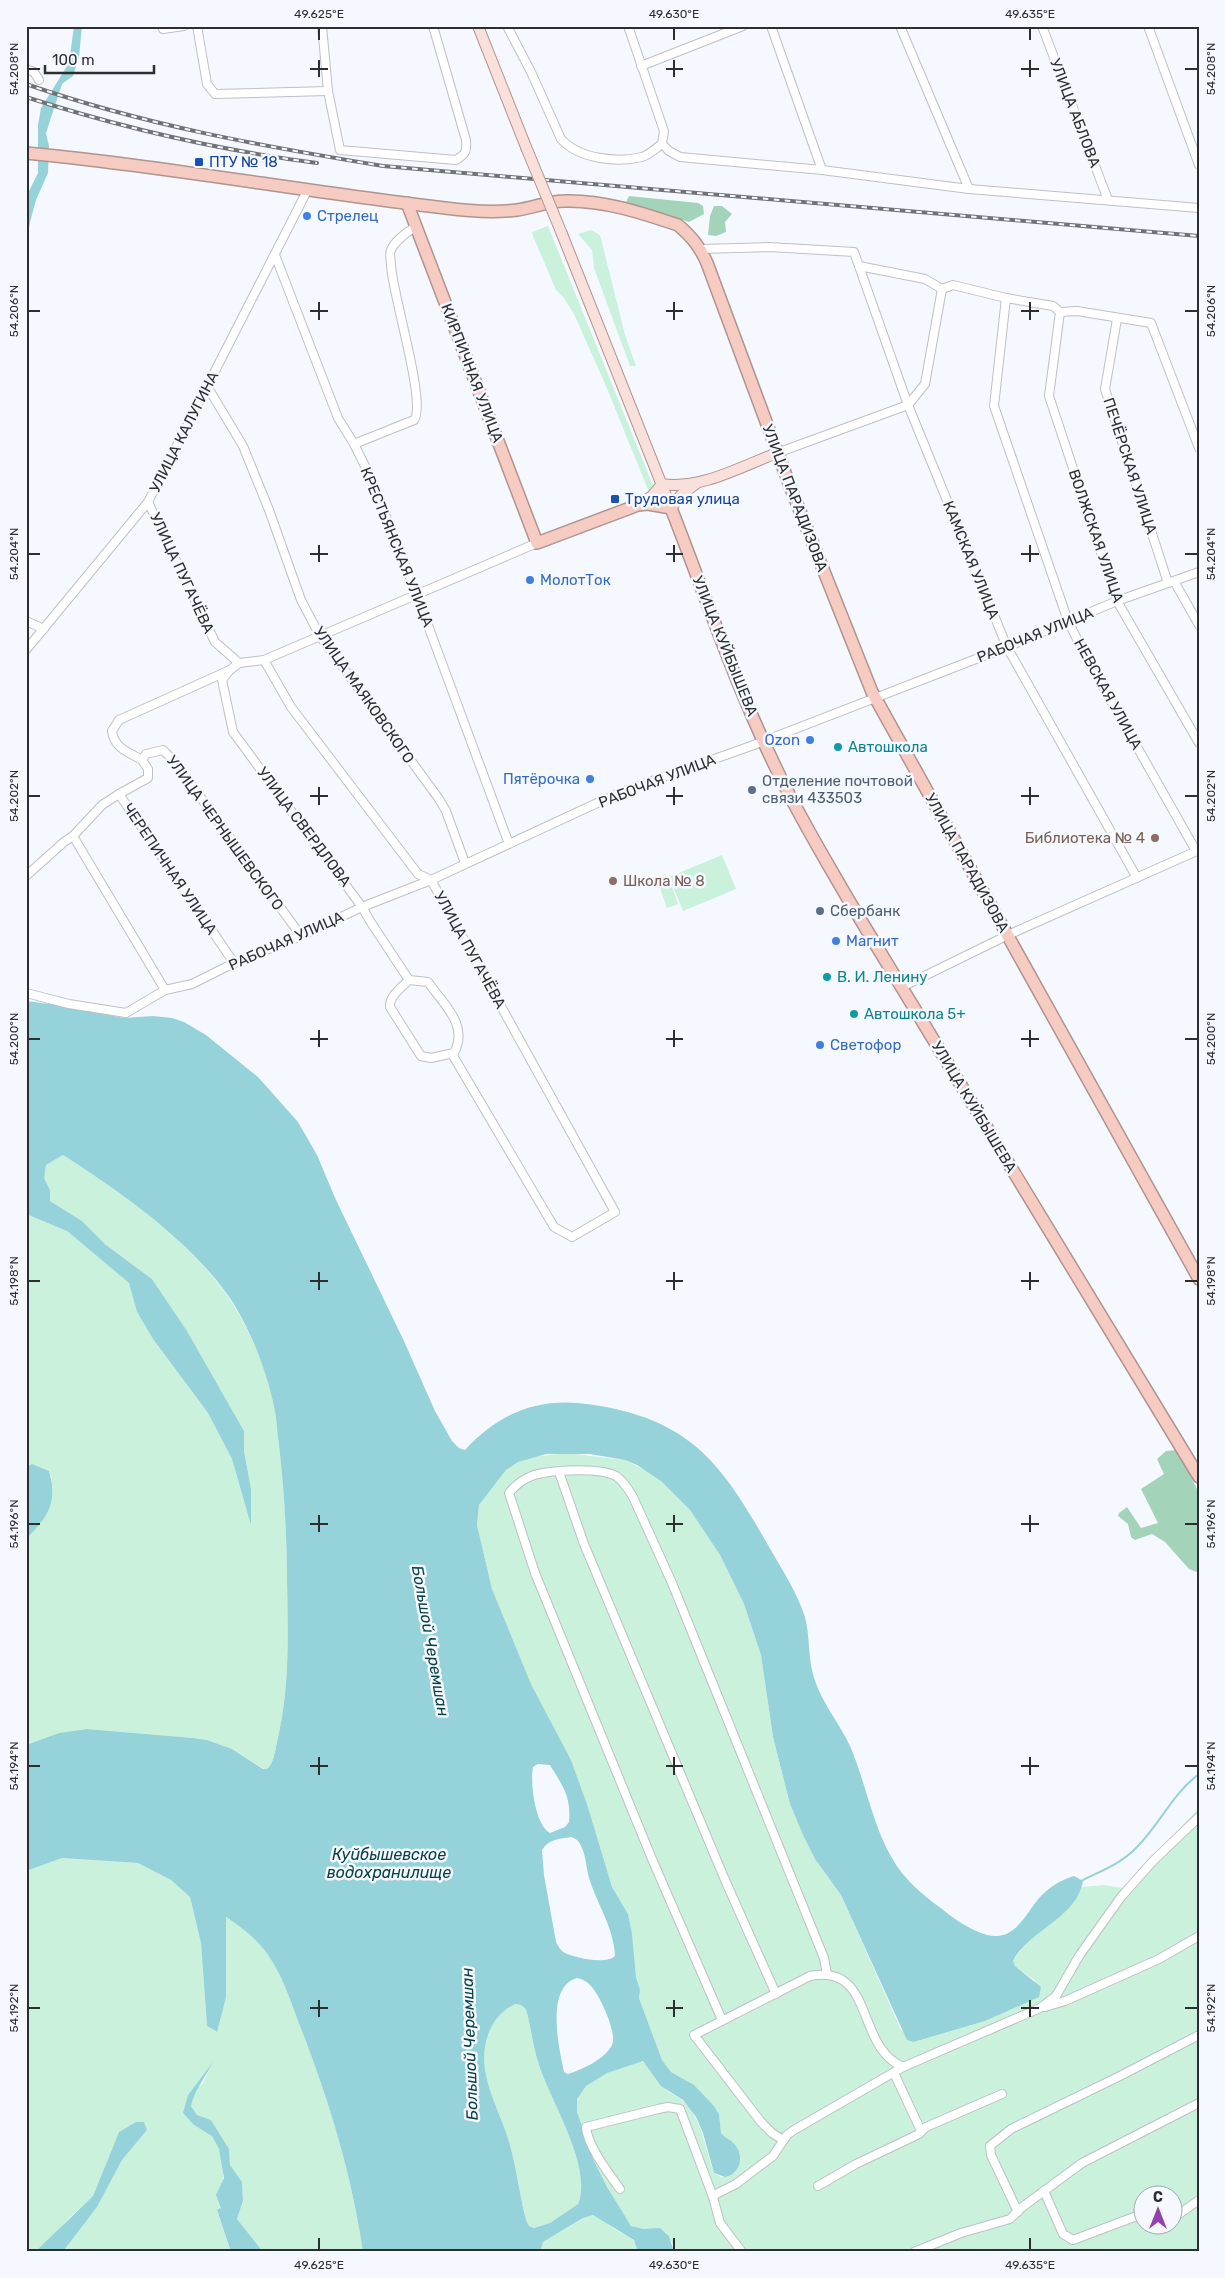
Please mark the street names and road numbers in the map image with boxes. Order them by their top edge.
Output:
street label: УЛИЦА АБЛОВА [1046,56,1104,170]
street label: КИРПИЧНАЯ УЛИЦА [437,301,507,445]
street label: УЛИЦА КАЛУГИНА [146,368,222,496]
street label: ПЕЧЁРСКАЯ УЛИЦА [1099,395,1161,537]
street label: УЛИЦА ПАРАДИЗОВА [759,422,831,574]
street label: КРЕСТЬЯНСКАЯ УЛИЦА [357,464,437,630]
street label: ВОЛЖСКАЯ УЛИЦА [1065,467,1127,605]
street label: КАМСКАЯ УЛИЦА [939,498,1003,622]
street label: УЛИЦА ПУГАЧЁВА [146,510,218,636]
street label: УЛИЦА КУЙБЫШЕВА [689,573,761,719]
street label: РАБОЧАЯ УЛИЦА [974,603,1096,667]
street label: УЛИЦА МАЯКОВСКОГО [310,623,418,767]
street label: НЕВСКАЯ УЛИЦА [1070,635,1146,753]
street label: РАБОЧАЯ УЛИЦА [596,750,718,812]
street label: УЛИЦА ЧЕРНЫШЕВСКОГО [163,752,287,914]
street label: УЛИЦА СВЕРДЛОВА [253,764,355,890]
street label: УЛИЦА ПАРАДИЗОВА [921,790,1013,936]
street label: ЧЕРЕПИЧНАЯ УЛИЦА [119,800,221,938]
street label: УЛИЦА ПУГАЧЁВА [430,888,510,1012]
street label: РАБОЧАЯ УЛИЦА [226,908,346,974]
street label: УЛИЦА КУЙБЫШЕВА [928,1038,1020,1176]

